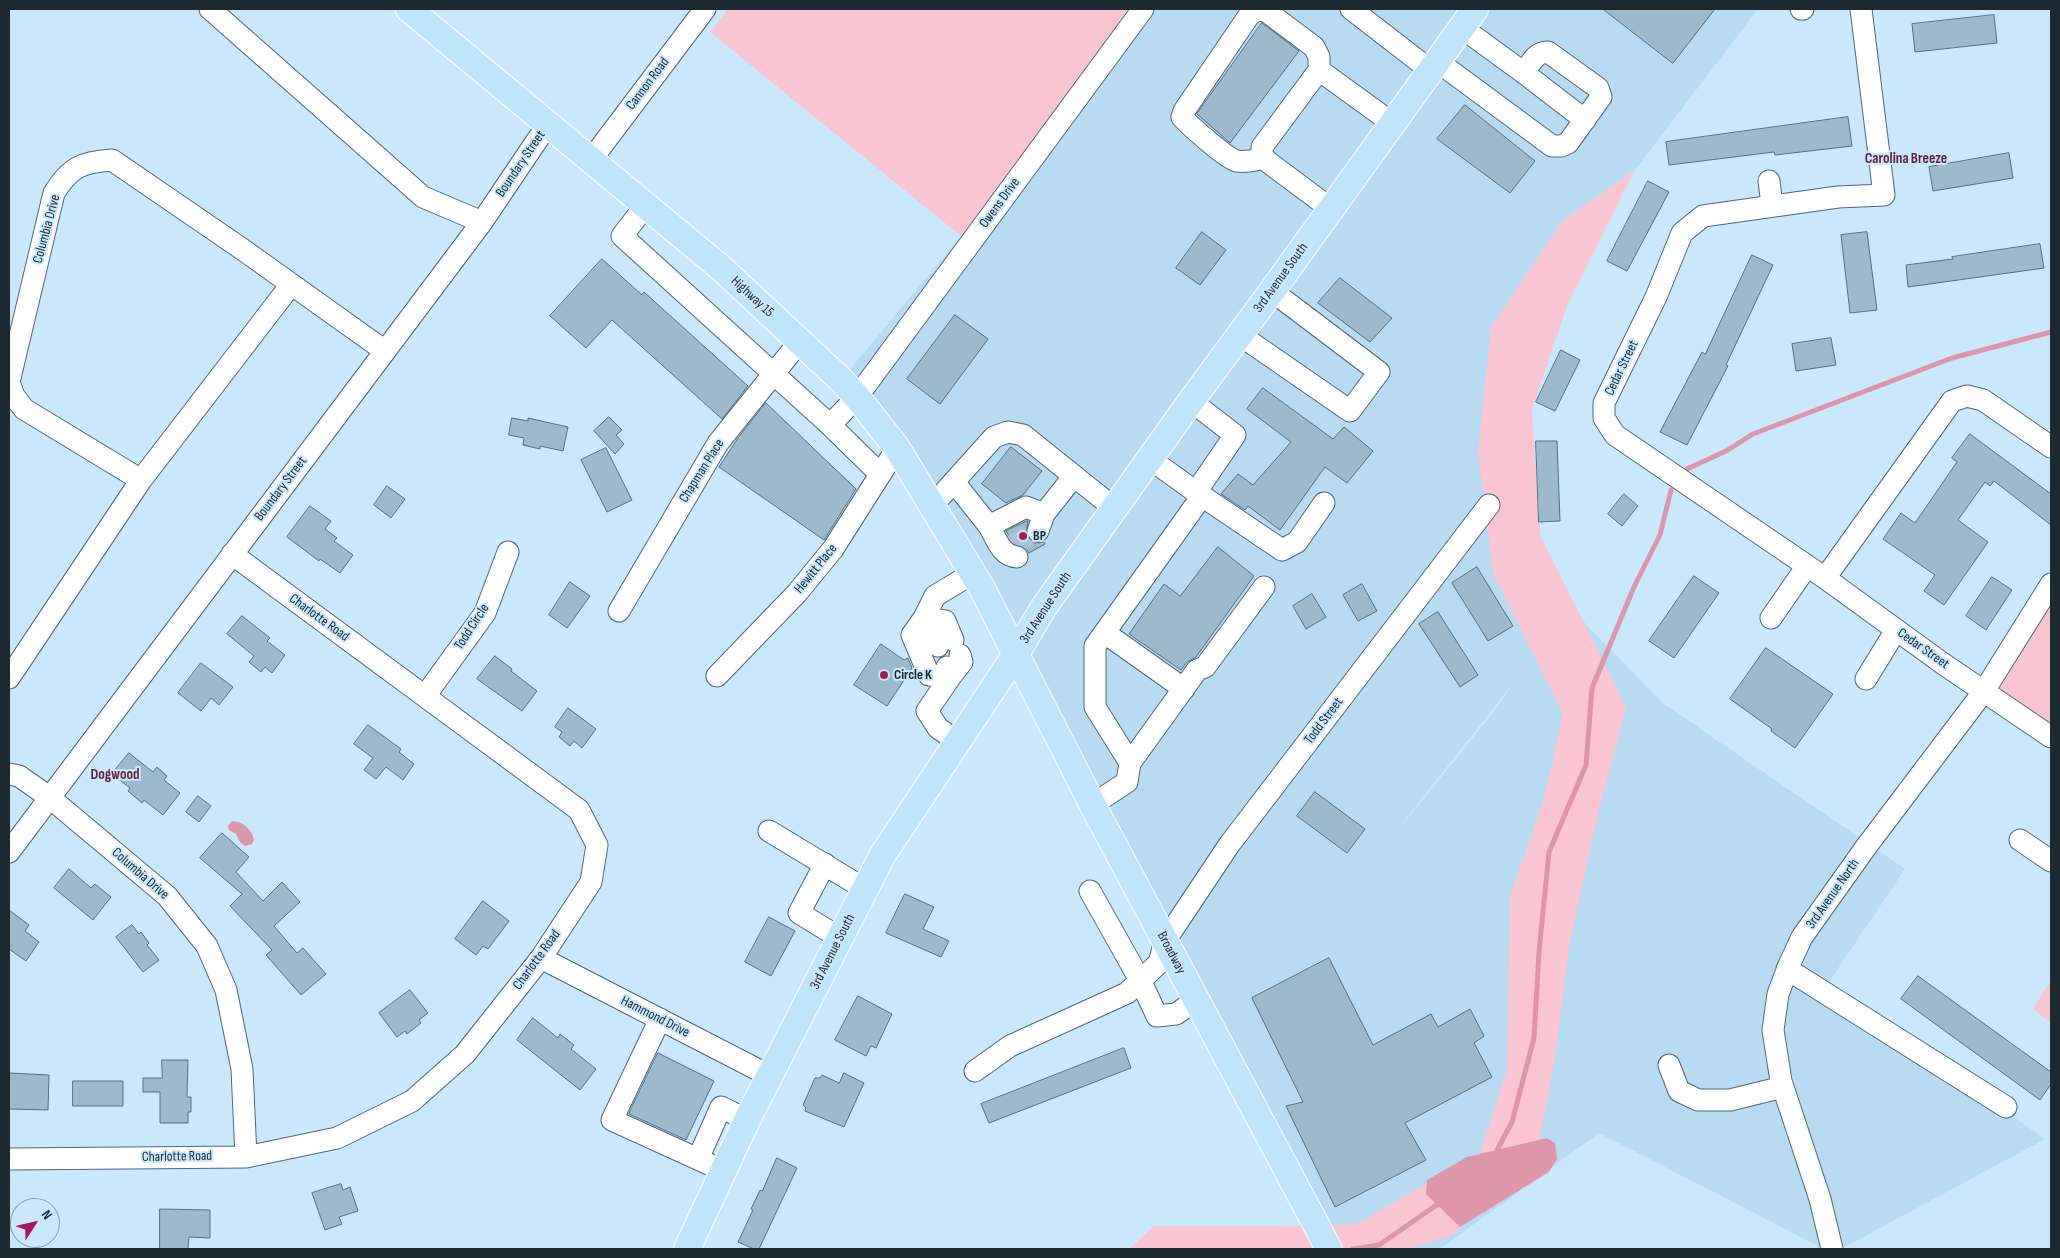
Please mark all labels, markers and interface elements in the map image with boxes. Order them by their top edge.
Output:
street label: Cannon Road [623,54,673,114]
street label: Boundary Street [493,128,549,200]
district label: Carolina Breeze [1865,150,1947,168]
street label: Owens Drive [976,175,1024,231]
street label: Columbia Drive [30,193,64,265]
street label: 3rd Avenue South [1250,240,1312,316]
street label: Highway 15 [727,273,777,321]
street label: Cedar Street [1601,338,1643,398]
street label: Chapman Place [676,436,728,506]
street label: Boundary Street [251,453,311,525]
place label: BP [1033,528,1046,544]
marker: BP [1017,530,1029,542]
street label: Hewitt Place [791,541,841,597]
street label: 3rd Avenue South [1017,569,1075,647]
street label: Charlotte Road [286,591,352,645]
street label: Todd Circle [451,601,493,653]
street label: Cedar Street [1894,625,1952,673]
place label: Circle K [894,667,932,683]
marker: Circle K [878,669,890,681]
street label: Todd Street [1301,694,1347,748]
district label: Dogwood [90,766,140,784]
street label: Columbia Drive [108,845,172,903]
street label: 3rd Avenue North [1803,856,1863,932]
street label: 3rd Avenue South [807,912,859,992]
street label: Charlotte Road [510,927,564,993]
street label: Broadway [1153,929,1189,977]
street label: Hammond Drive [618,993,692,1041]
street label: Charlotte Road [142,1148,212,1166]
north arrow [10,1198,60,1248]
text: N [38,1207,56,1223]

